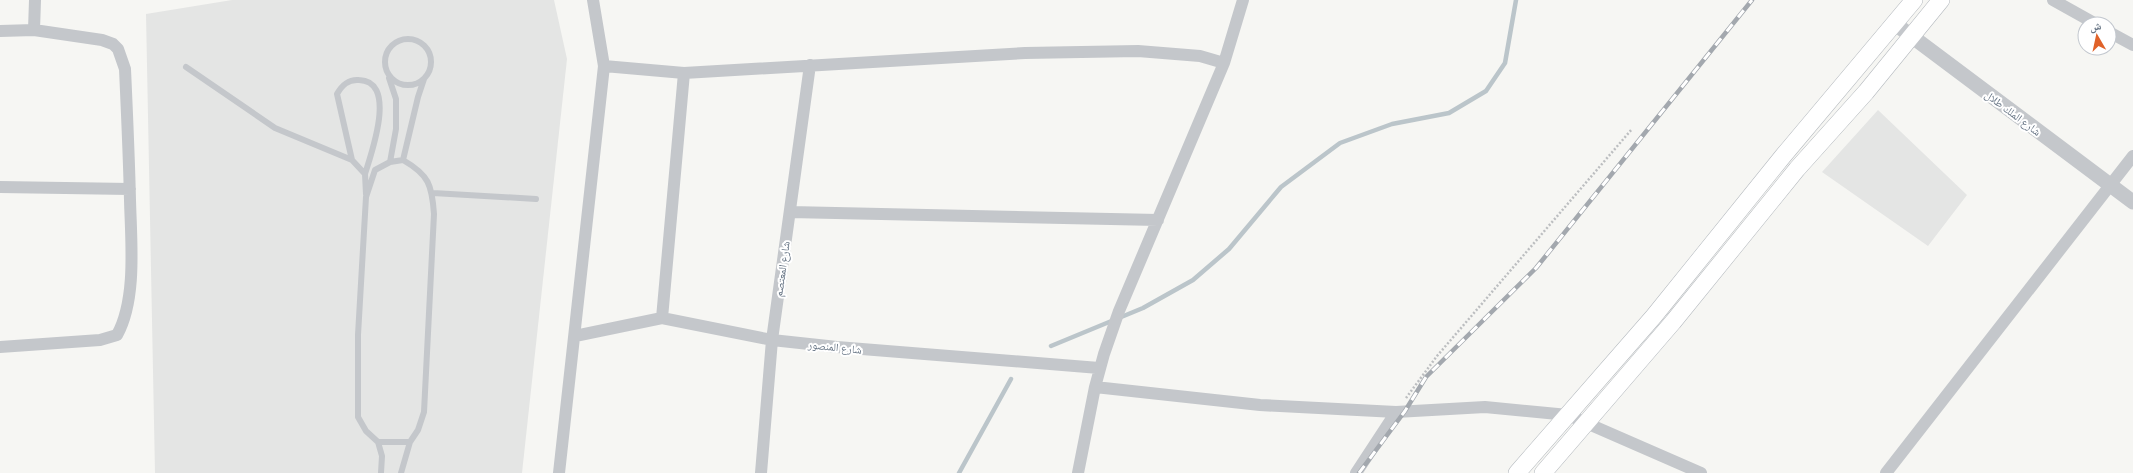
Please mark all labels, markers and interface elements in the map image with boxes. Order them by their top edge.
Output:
north arrow [2077,16,2117,56]
text: ش [2089,18,2103,35]
street label: شارع الملك طلال [1982,87,2044,139]
street label: شارع المعتصم [771,240,794,298]
street label: شارع المنصور [806,337,863,357]

